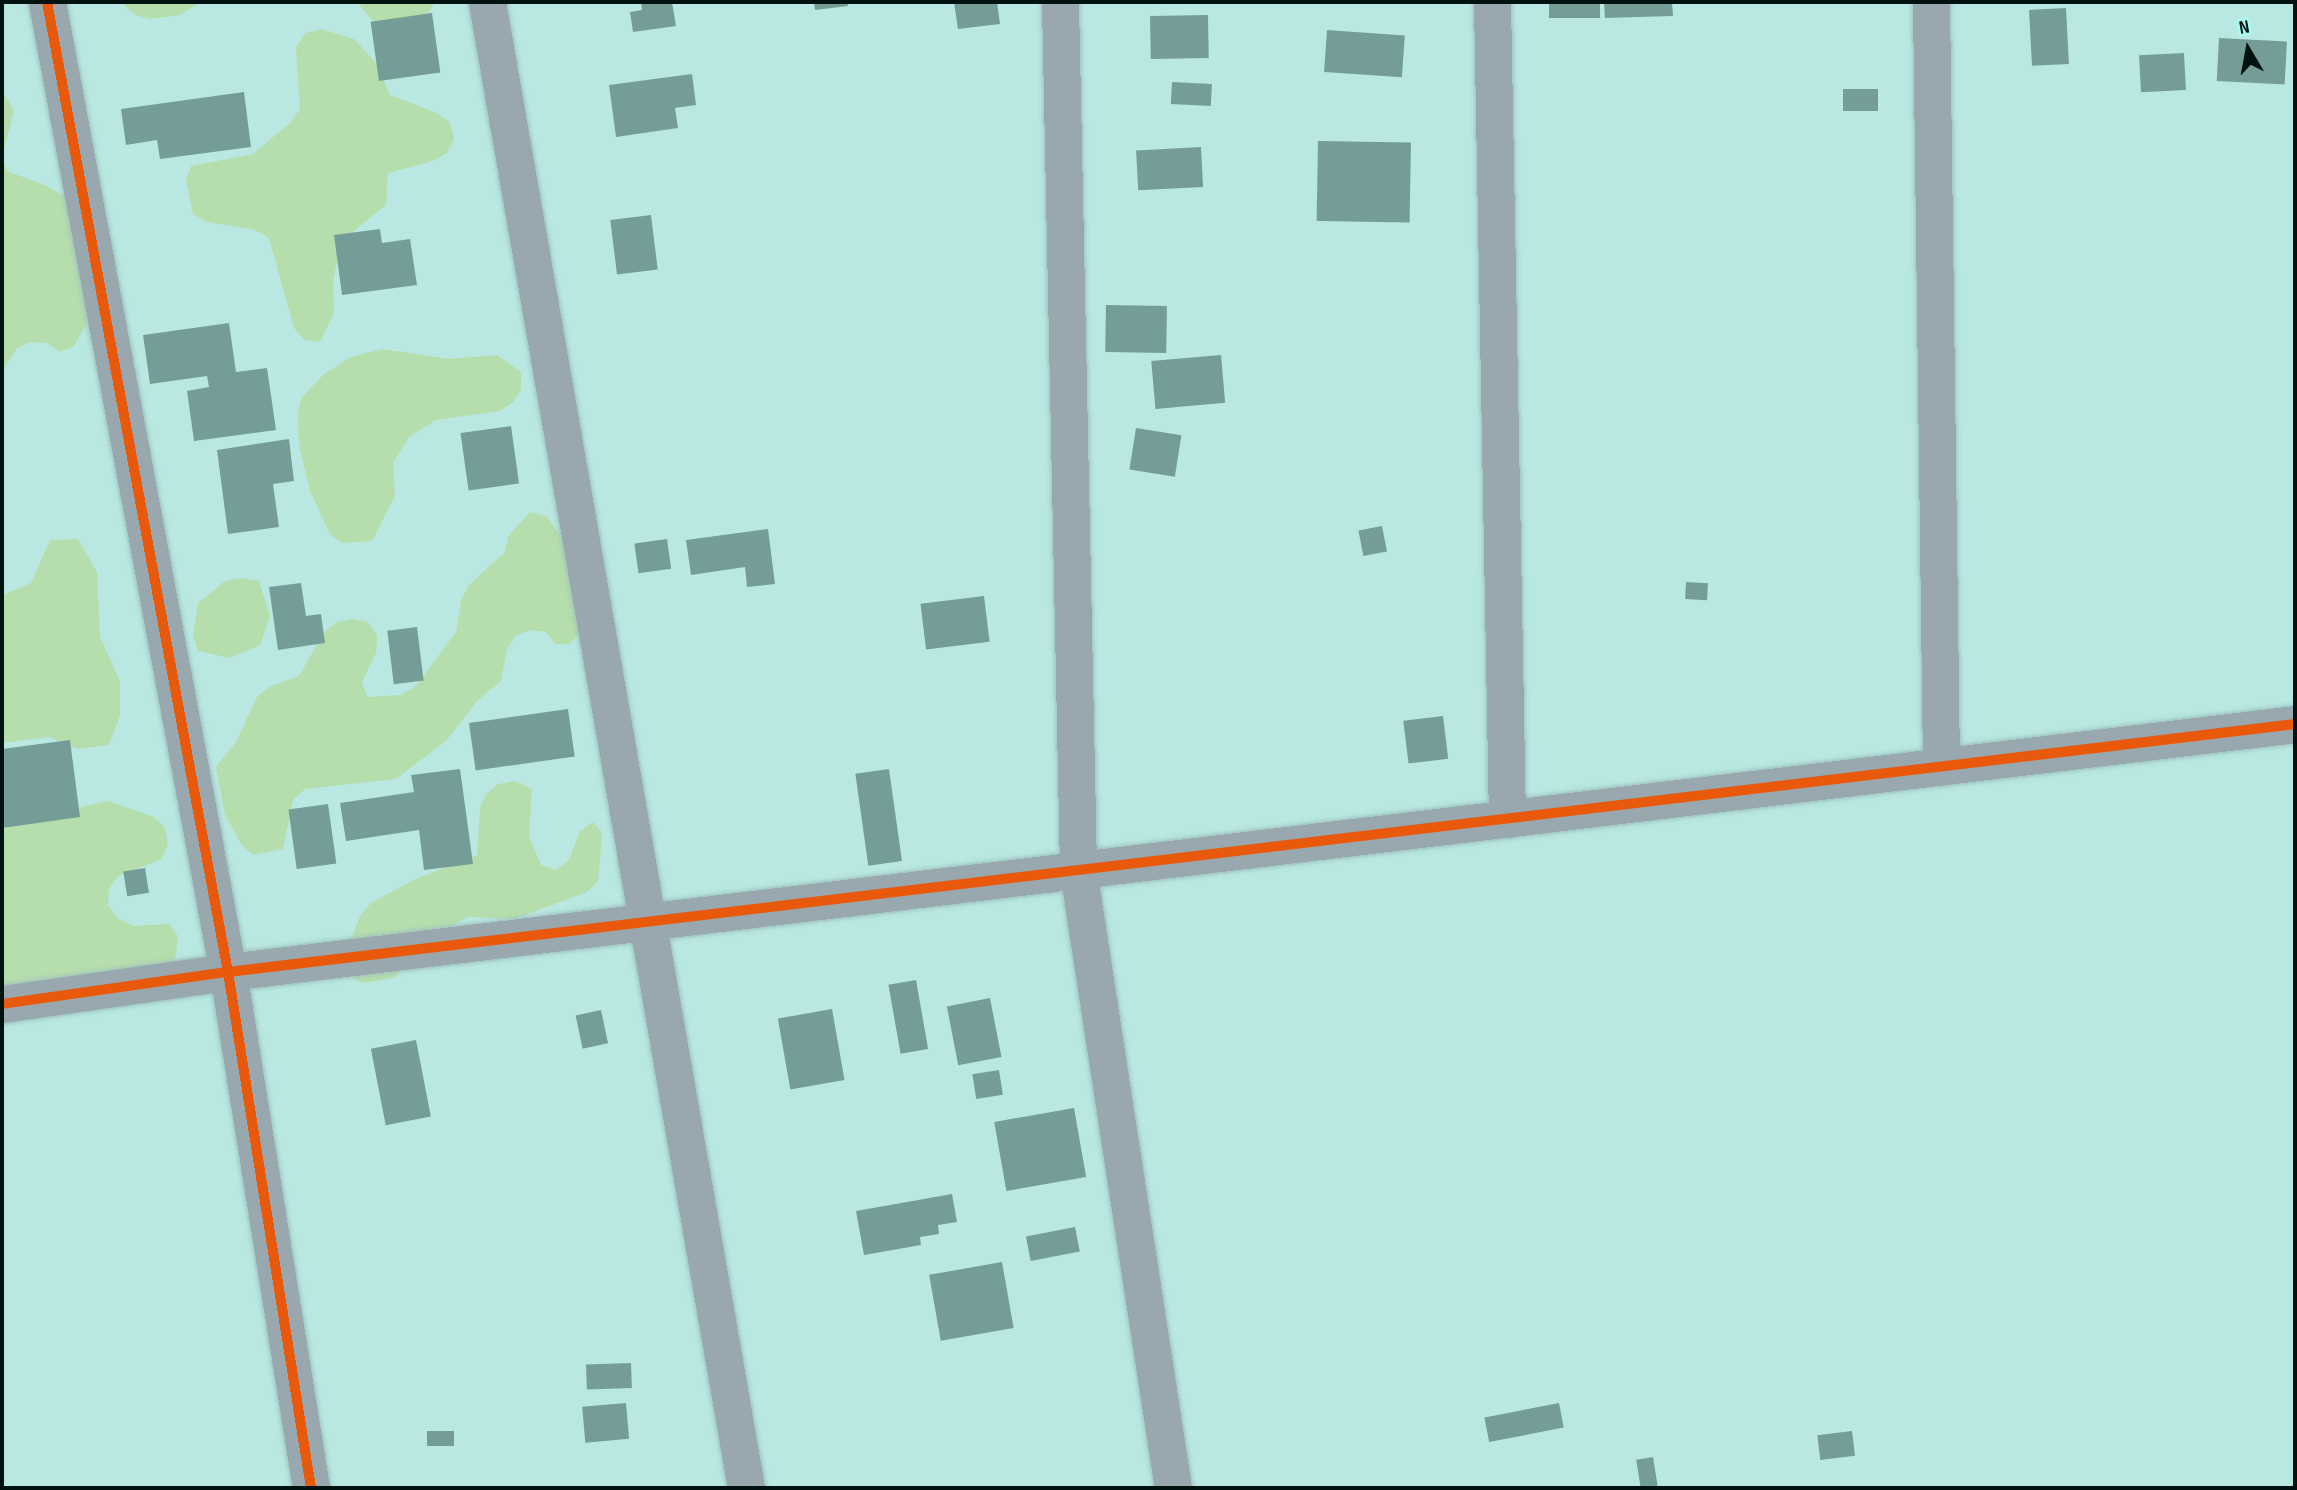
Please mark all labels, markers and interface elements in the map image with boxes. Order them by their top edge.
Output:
north arrow [2213,14,2283,84]
text: N [2237,16,2251,40]

